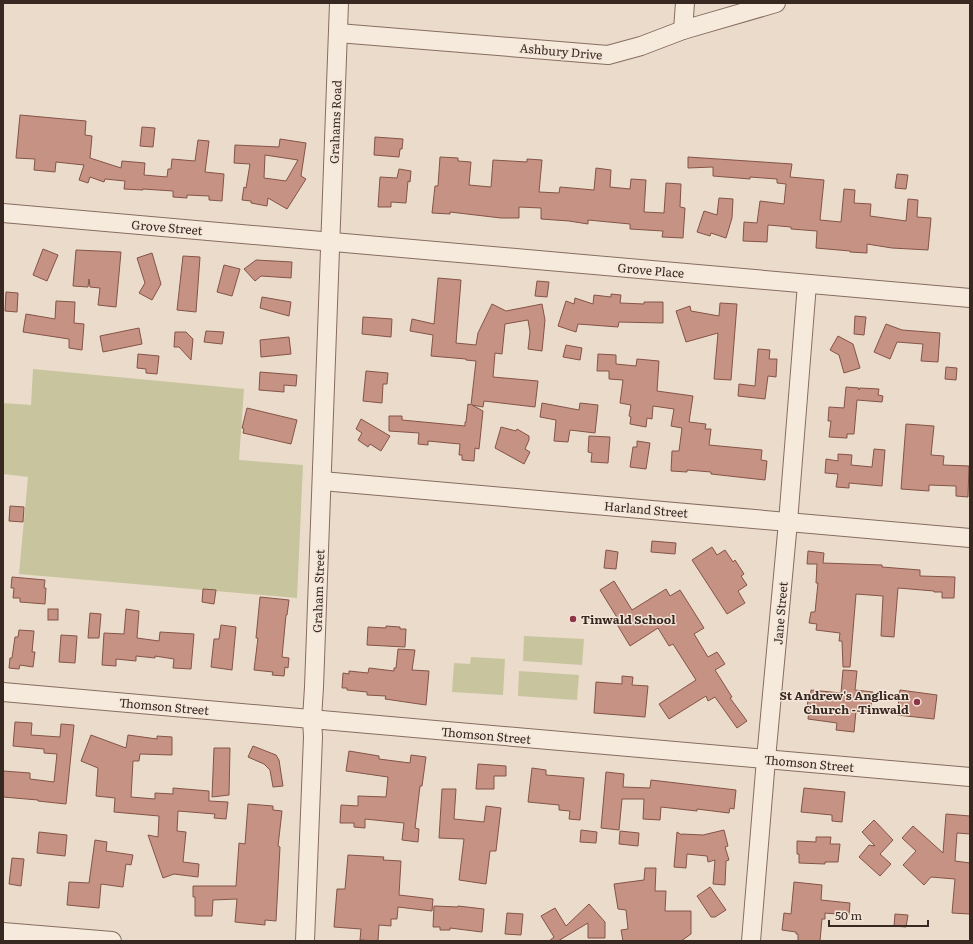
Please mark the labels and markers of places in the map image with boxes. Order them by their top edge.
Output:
place label: Tinwald School [581,610,676,628]
marker: Tinwald School [568,614,578,624]
place label: St Andrew's Anglican Church - Tinwald [779,686,910,718]
marker: St Andrew's Anglican Church - Tinwald [912,697,922,707]

